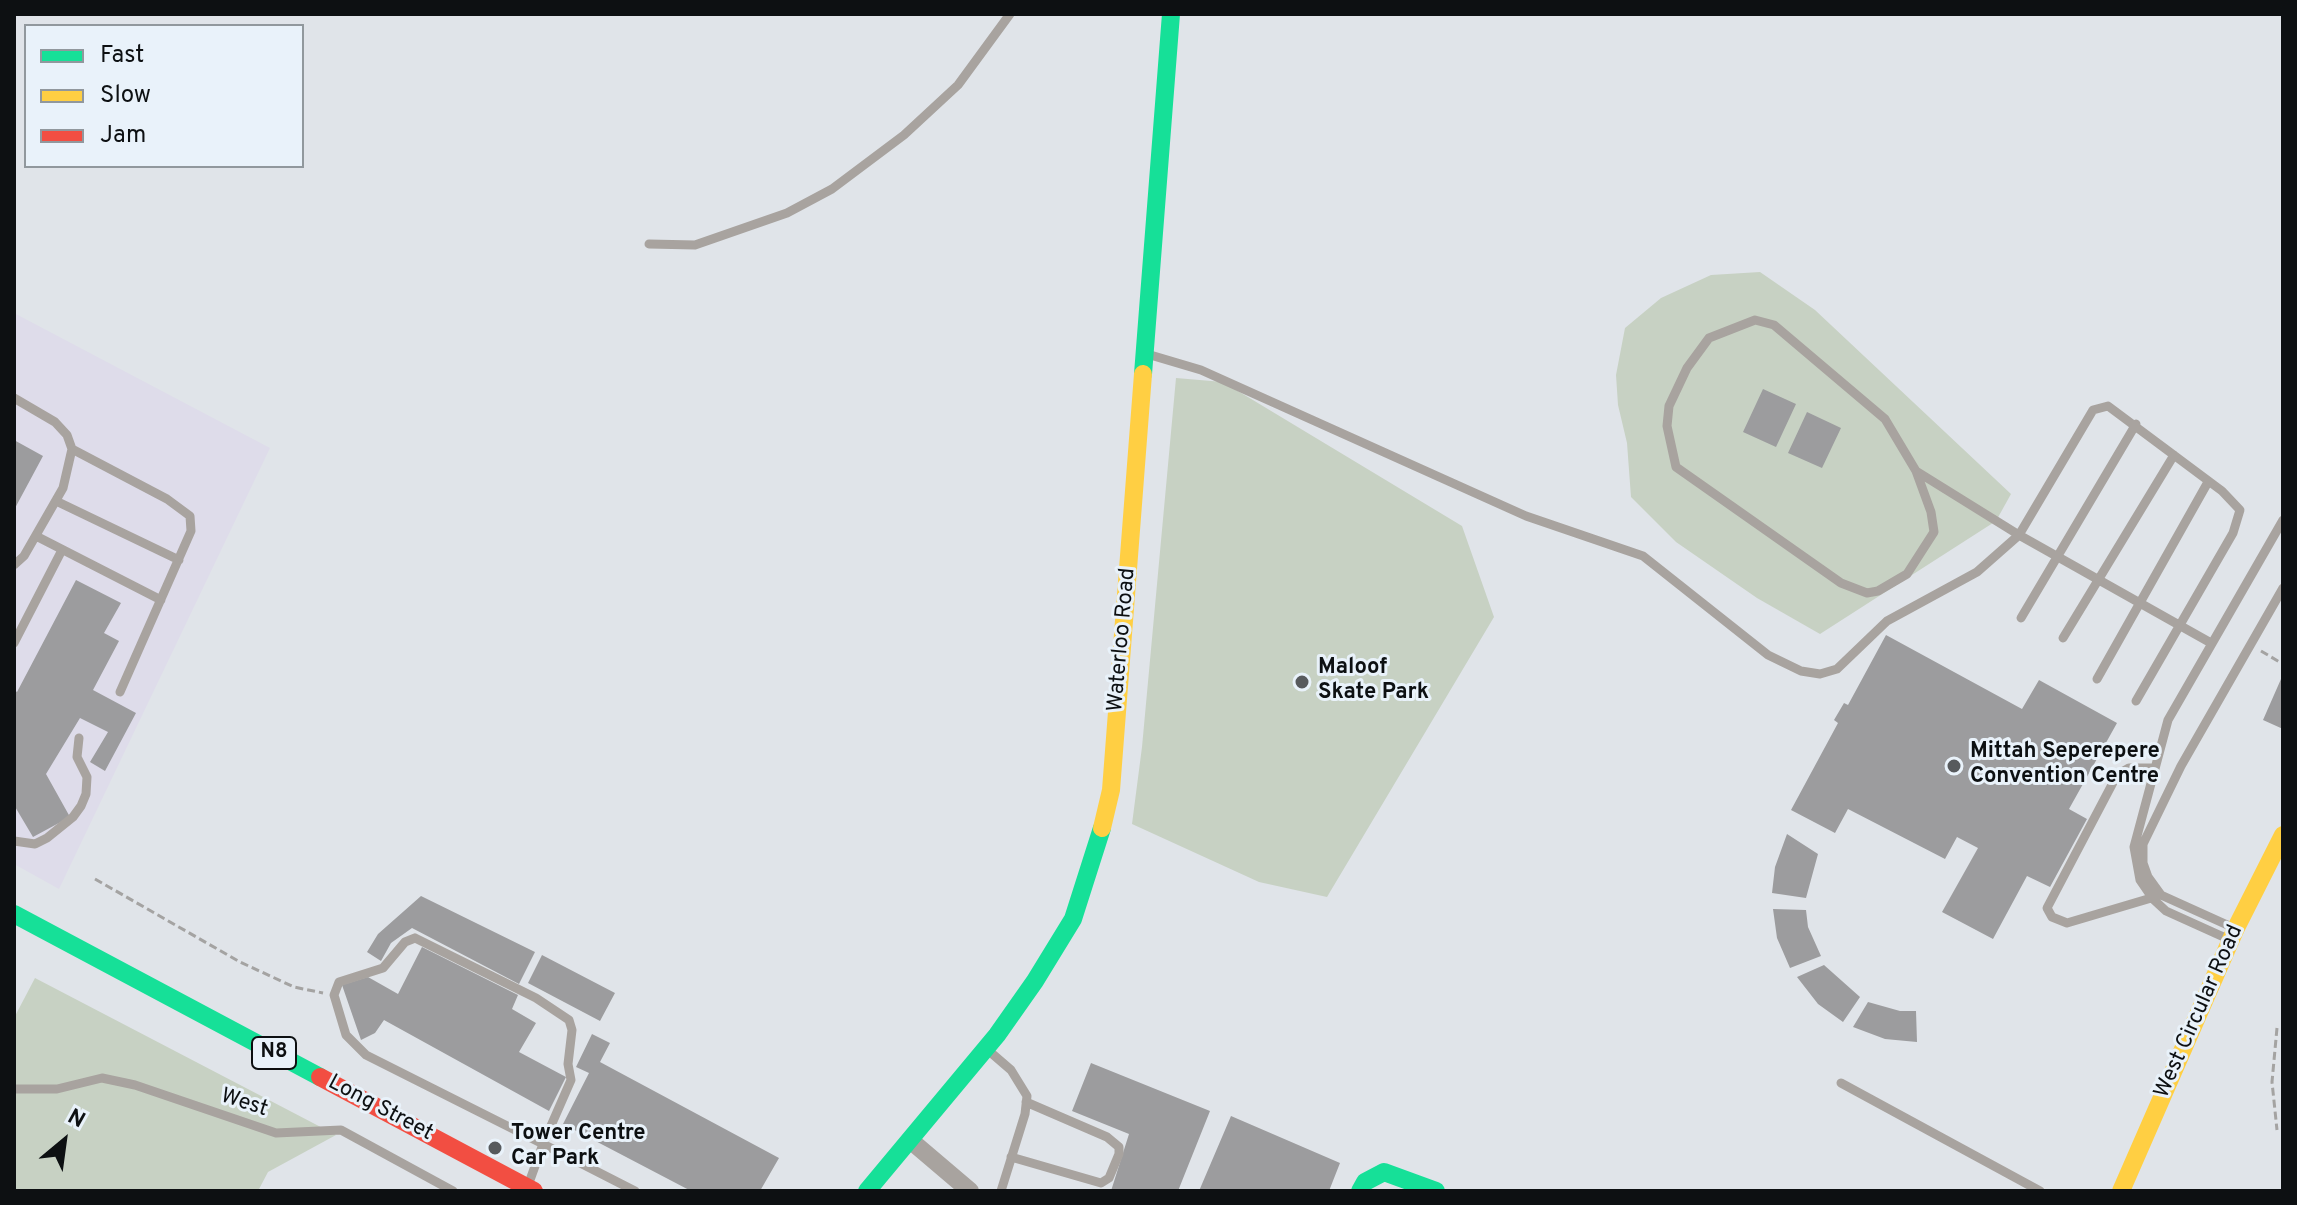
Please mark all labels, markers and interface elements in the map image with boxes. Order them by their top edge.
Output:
legend [24,24,304,168]
text: Fast [100,41,144,71]
text: Slow [100,81,151,111]
text: Jam [100,121,146,151]
street label: Waterloo Road [1104,567,1142,713]
place label: Maloof Skate Park [1318,656,1429,708]
marker: Maloof Skate Park [1293,673,1311,691]
place label: Mittah Seperepere Convention Centre [1970,740,2160,792]
marker: Mittah Seperepere Convention Centre [1945,757,1963,775]
street label: West Circular Road [2150,921,2250,1103]
road number: N8 [252,1037,296,1069]
street label: Long Street [323,1070,437,1148]
street label: West [217,1084,271,1124]
north arrow [24,1101,104,1181]
text: N [62,1104,89,1135]
place label: Tower Centre Car Park [511,1122,646,1174]
marker: Tower Centre Car Park [486,1139,504,1157]

